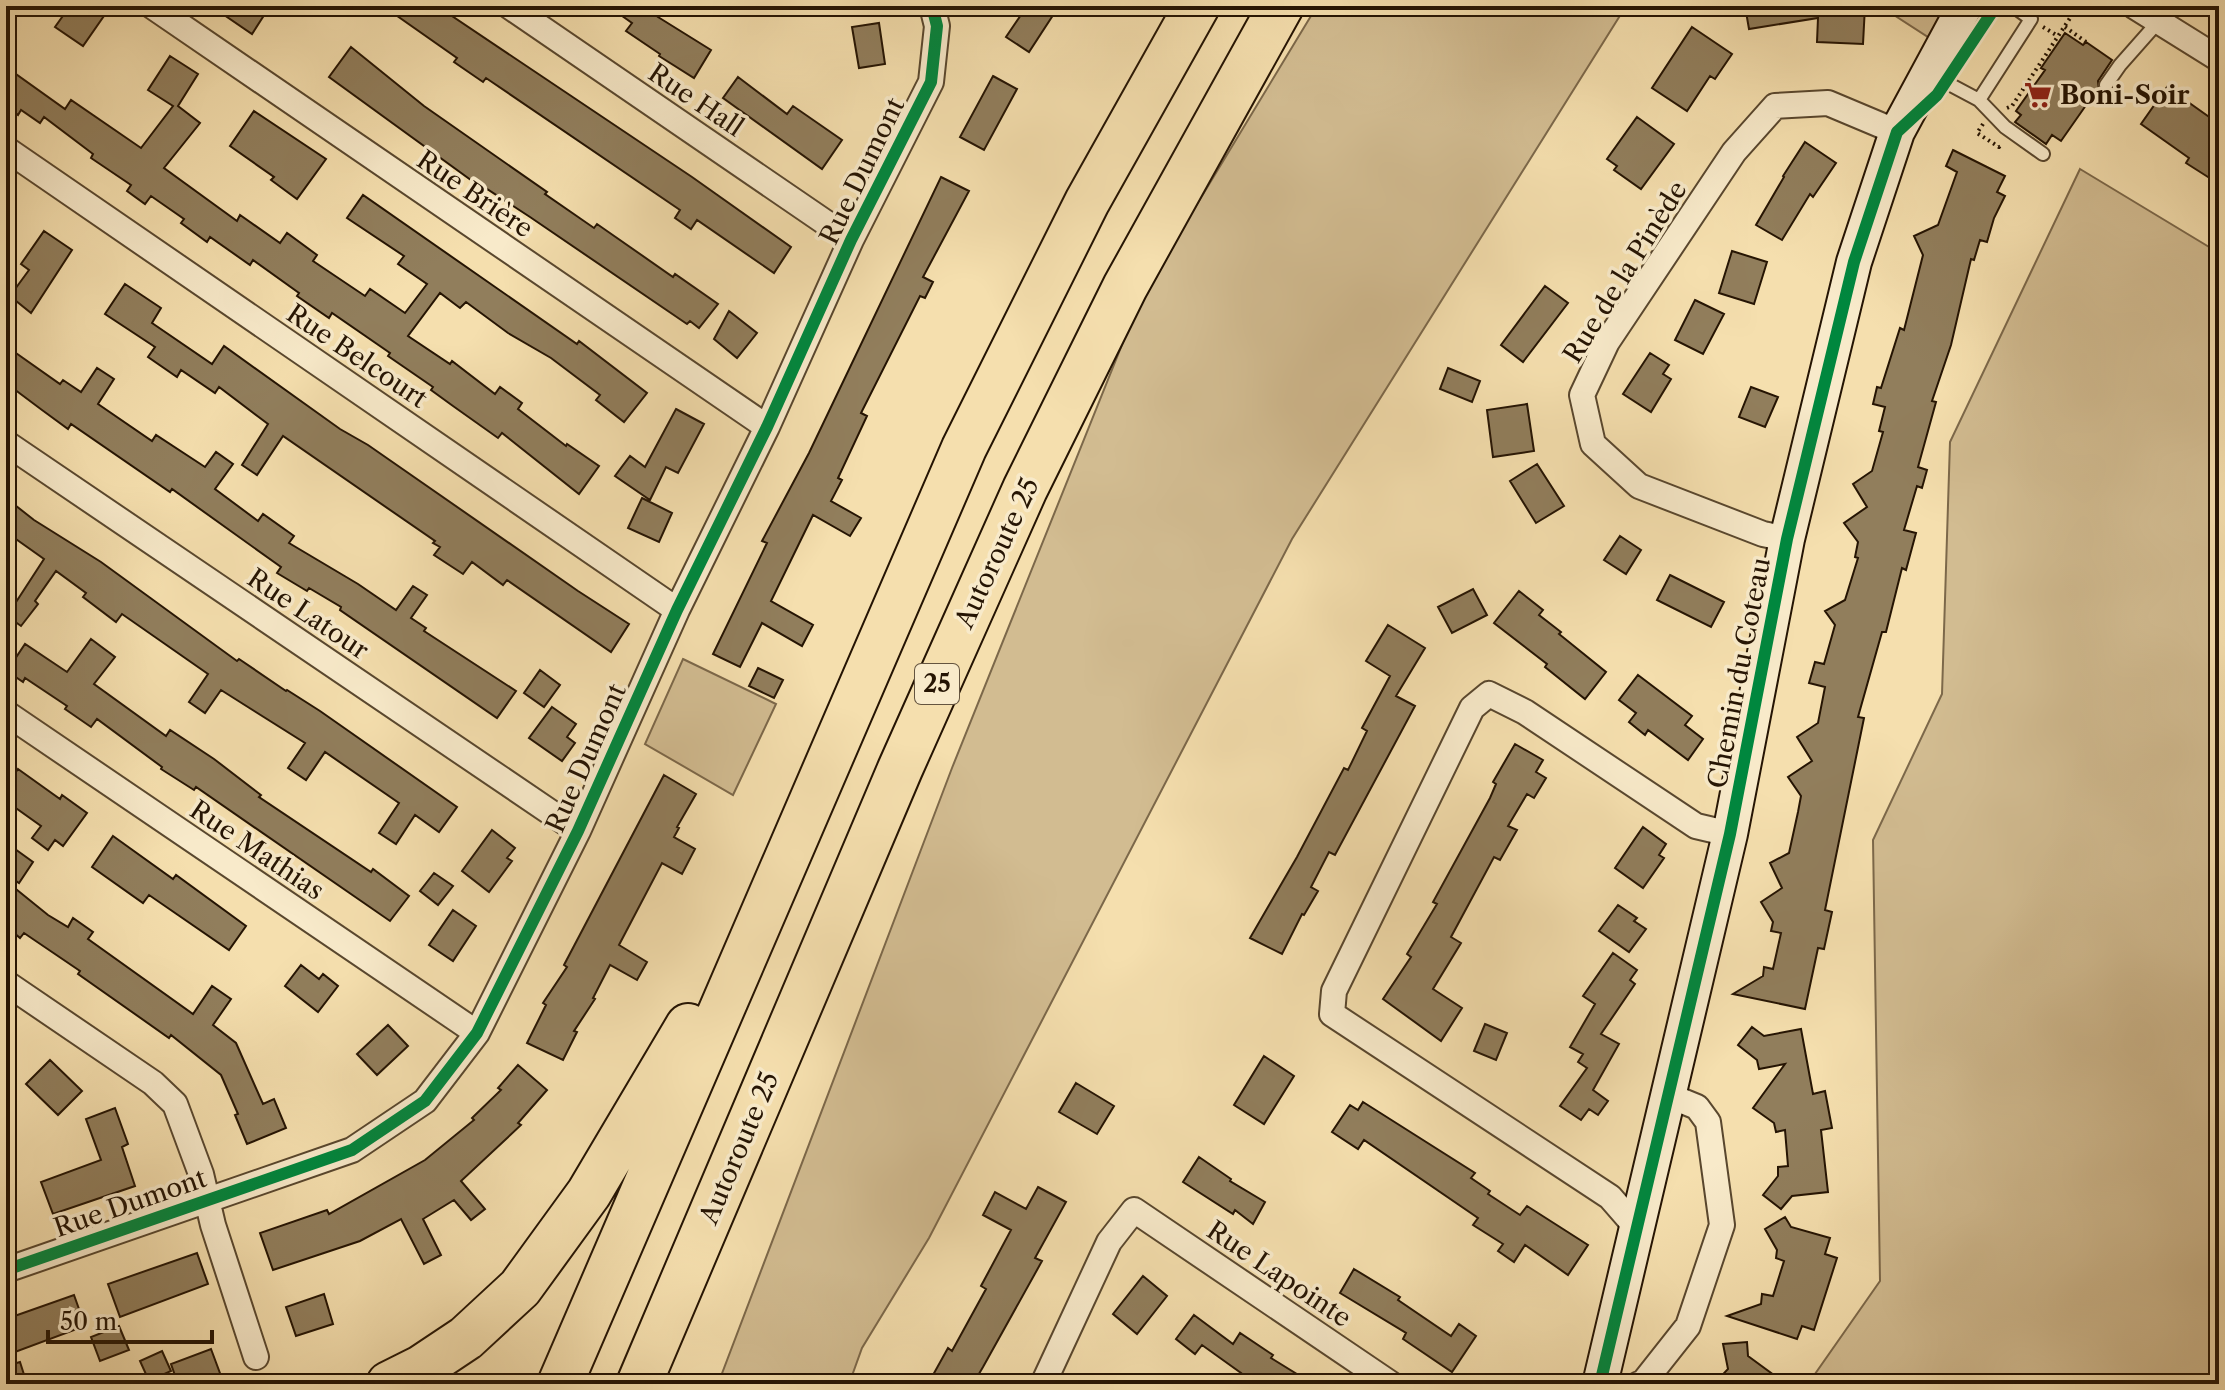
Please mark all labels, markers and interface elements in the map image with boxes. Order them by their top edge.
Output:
street label: Rue Hall [642,57,750,144]
place label: Boni-Soir [2060,79,2190,111]
supermarket icon: Boni-Soir [2023,80,2053,110]
street label: Rue Dumont [813,92,912,250]
street label: Rue Brière [411,143,539,245]
street label: Rue de la Pinède [1556,175,1694,369]
street label: Rue Belcourt [281,297,434,415]
street label: Autoroute 25 [948,473,1046,634]
street label: Chemin du Coteau [1701,555,1777,791]
street label: Rue Latour [241,562,375,666]
road number: 25 [915,664,959,704]
street label: Rue Dumont [539,678,633,837]
street label: Rue Mathias [184,793,330,907]
street label: Autoroute 25 [692,1067,785,1230]
street label: Rue Dumont [50,1162,211,1244]
street label: Rue Lapointe [1201,1214,1357,1334]
scale bar [48,1294,212,1344]
text: 50 m [60,1307,117,1336]

